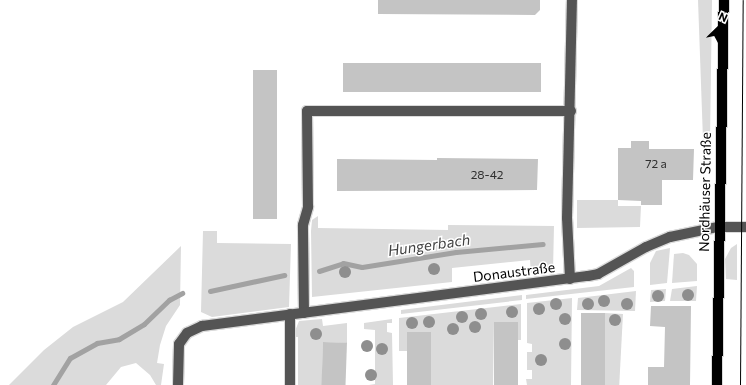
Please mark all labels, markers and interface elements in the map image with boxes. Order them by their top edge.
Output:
north arrow [698,8,738,48]
text: N [717,9,730,24]
street label: Nordhäuser Straße [696,132,714,252]
house number: 72 a [645,157,667,171]
house number: 28-42 [471,168,503,182]
water label: Hungerbach [387,230,471,260]
street label: Donaustraße [472,259,556,285]

